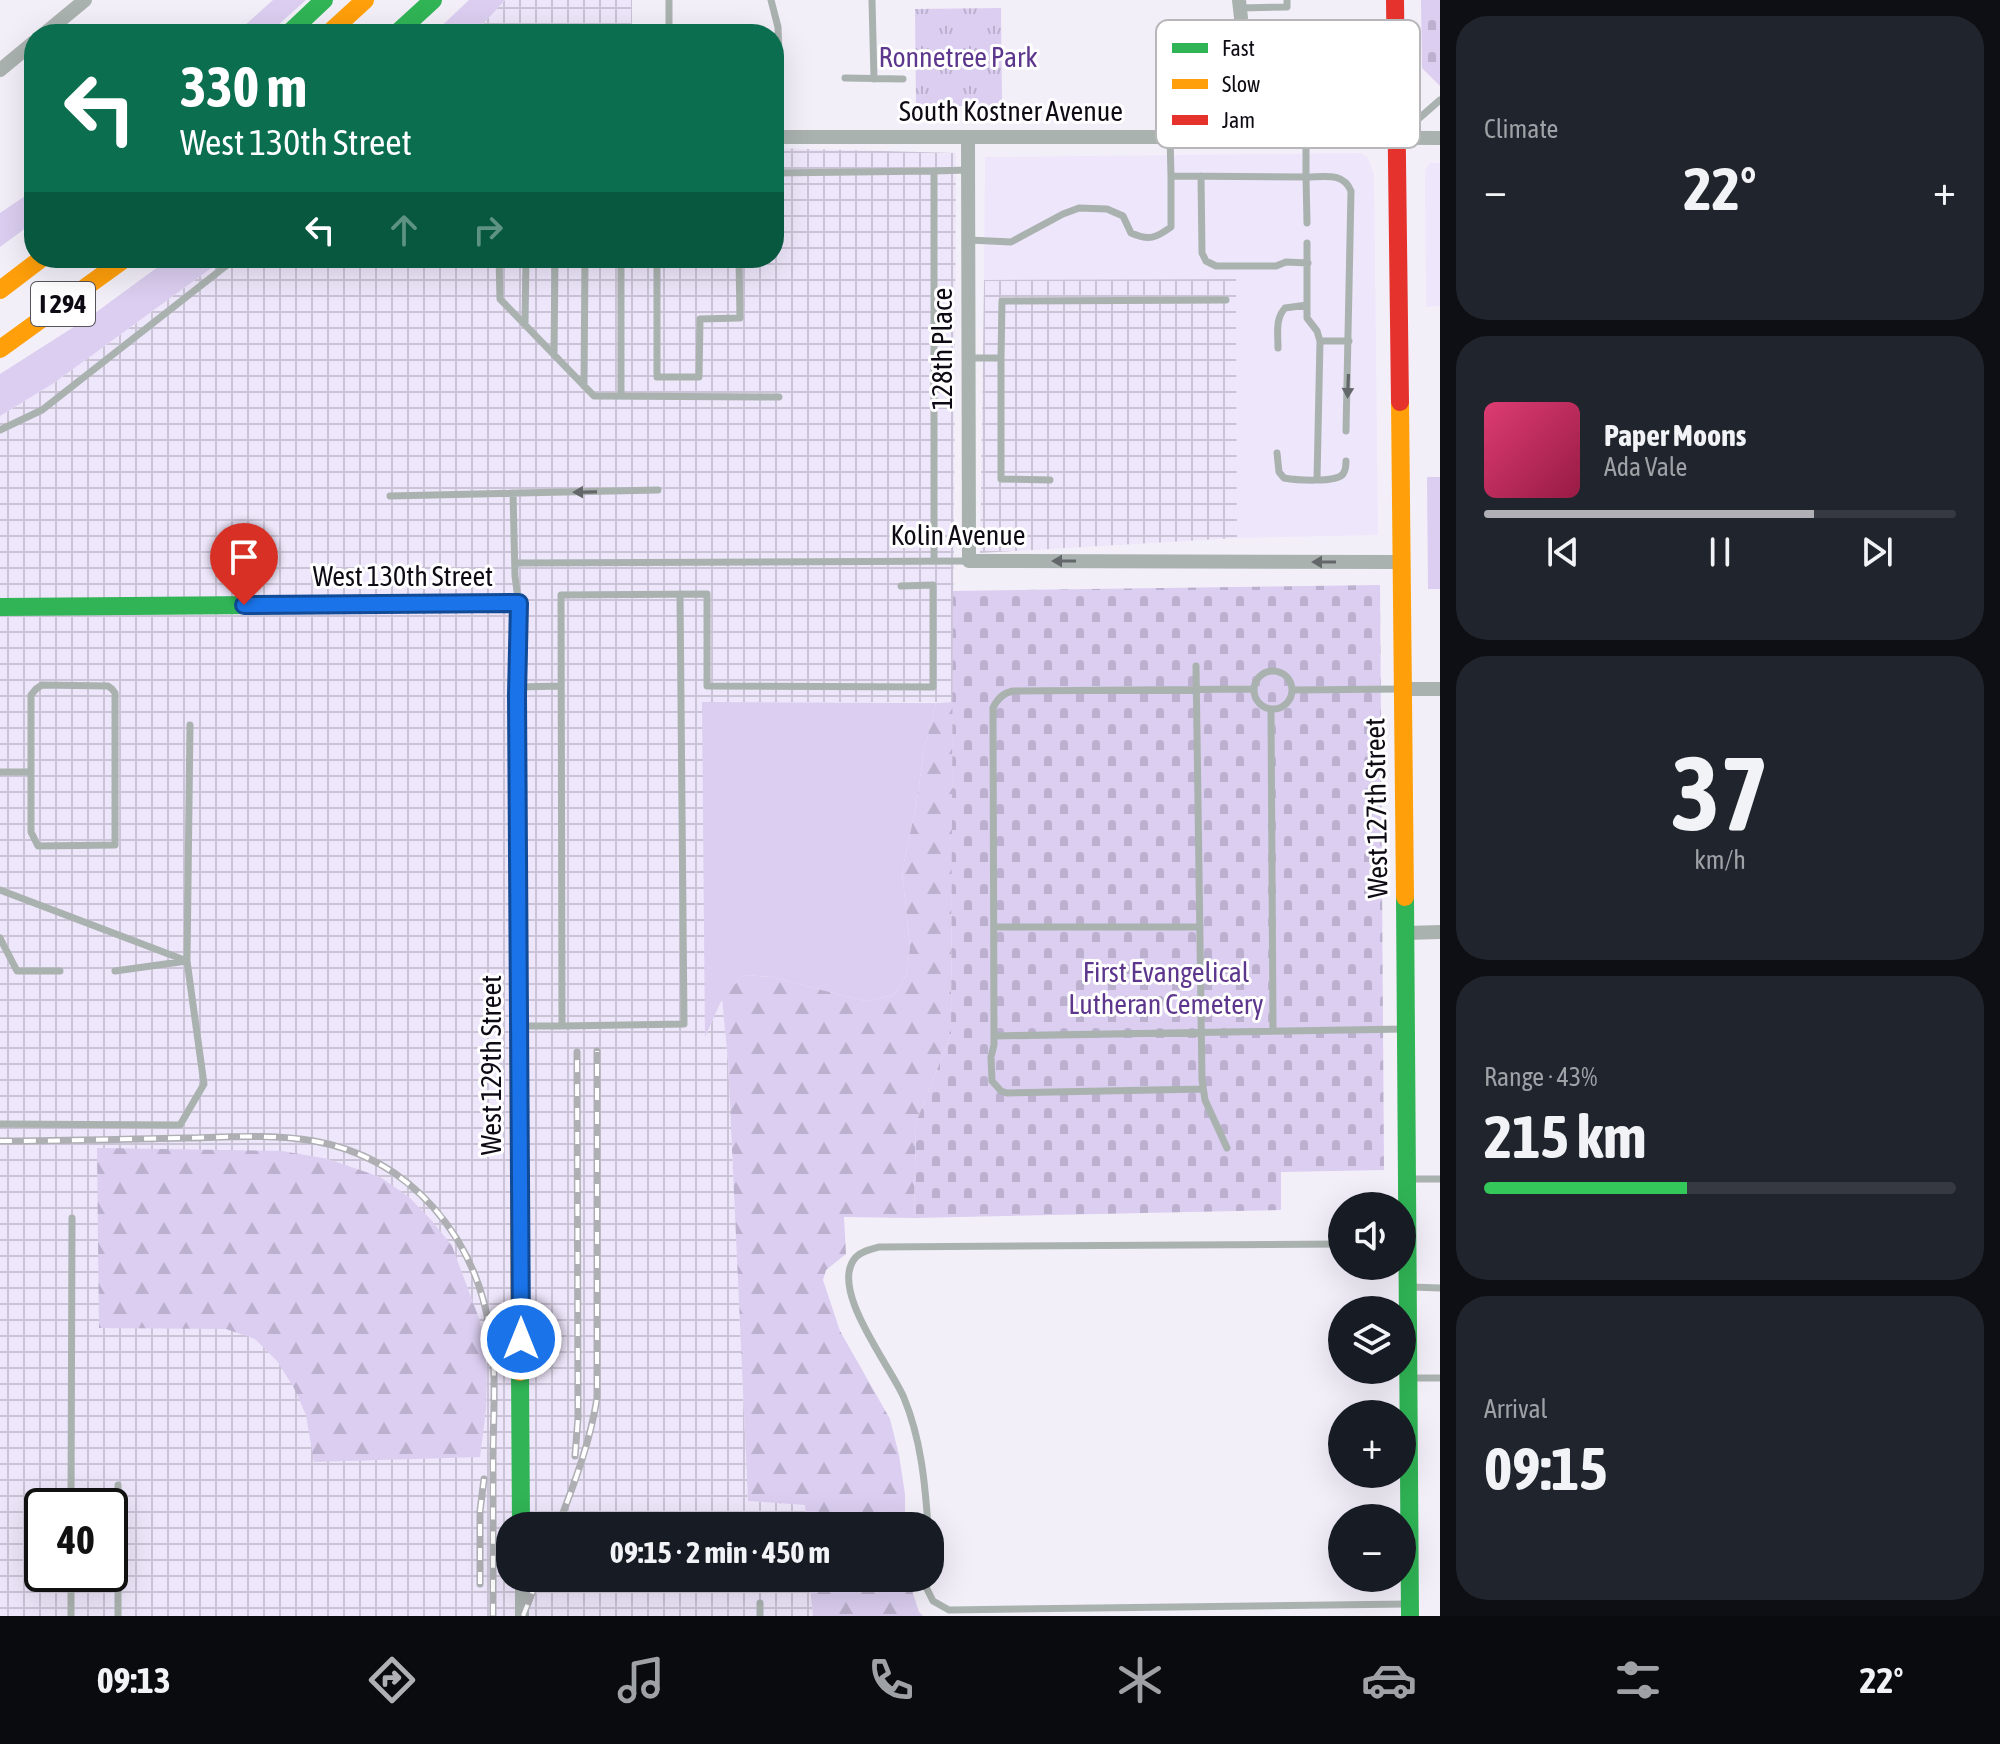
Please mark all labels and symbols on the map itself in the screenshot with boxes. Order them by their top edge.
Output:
legend [1156,20,1420,148]
text: Fast [1222,35,1255,61]
park label: Ronnetree Park [878,41,1038,73]
text: Slow [1222,71,1260,97]
street label: South Kostner Avenue [899,95,1123,127]
text: Jam [1222,107,1255,133]
road number: I 294 [31,282,95,326]
street label: 128th Place [926,288,958,410]
one-way arrow [1341,374,1354,399]
one-way arrow [572,485,597,498]
street label: Kolin Avenue [890,519,1026,551]
pin [210,523,278,605]
one-way arrow [1051,555,1076,567]
one-way arrow [1311,556,1336,568]
street label: West 130th Street [313,560,493,592]
street label: West 127th Street [1358,718,1394,898]
park label: First Evangelical Lutheran Cemetery [1068,956,1264,1020]
street label: West 129th Street [475,975,507,1155]
position arrow [479,1297,563,1381]
speed limit sign: 40 [24,1488,128,1592]

